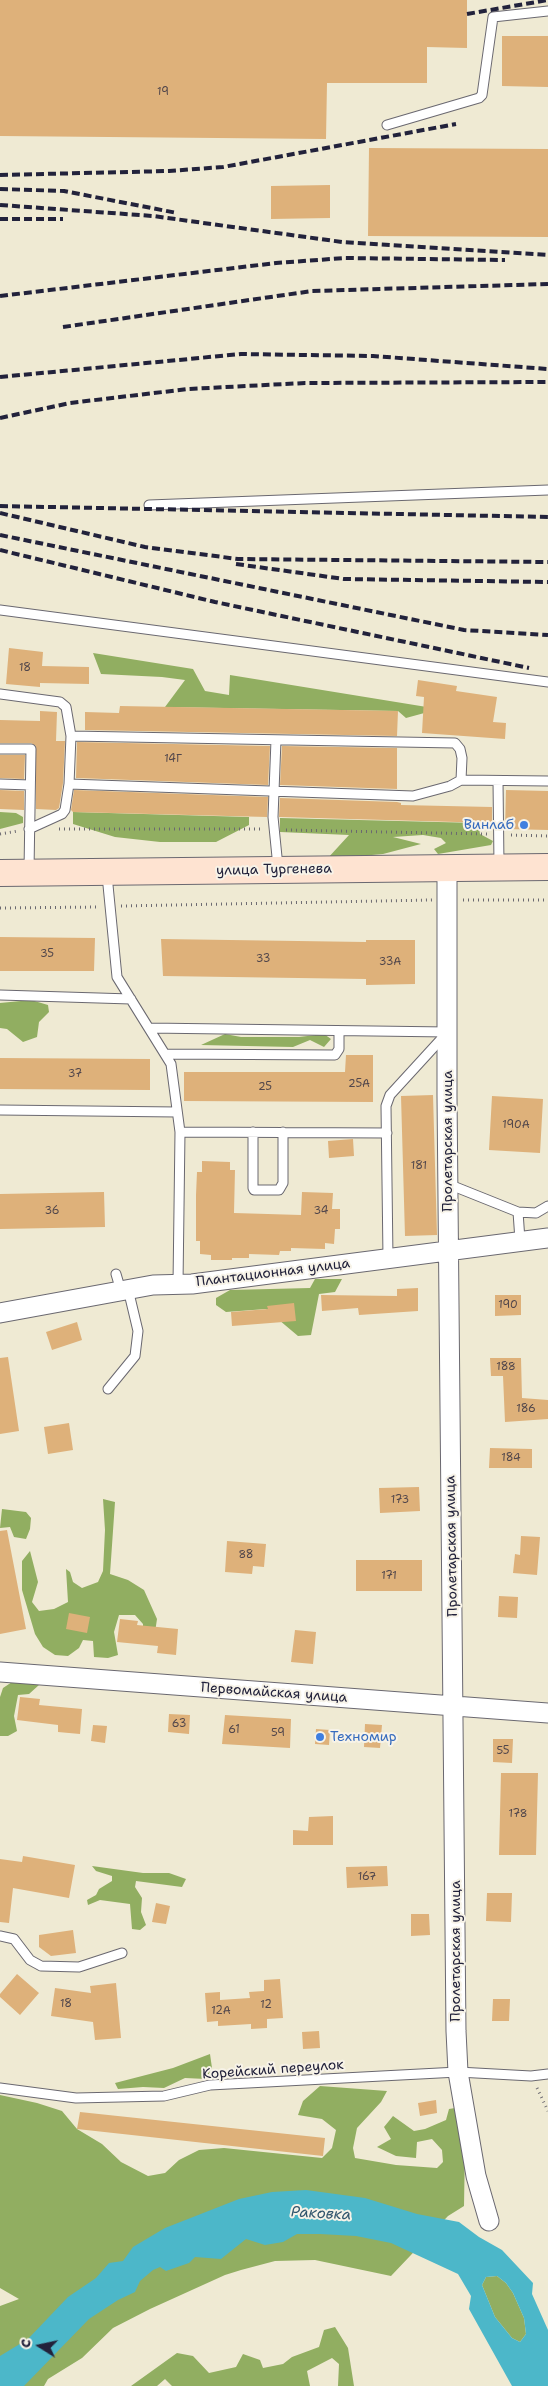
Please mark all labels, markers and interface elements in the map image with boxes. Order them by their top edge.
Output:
house number: 19 [157,85,169,99]
house number: 18 [19,661,31,675]
house number: 14Г [164,752,182,766]
place label: Винлаб [464,817,514,833]
marker: Винлаб [518,819,530,831]
street label: улица Тургенева [216,861,332,879]
house number: 35 [40,947,54,961]
house number: 33 [256,952,270,966]
house number: 33А [379,955,401,969]
house number: 37 [68,1067,82,1081]
street label: Пролетарская улица [440,1070,456,1212]
house number: 25А [348,1077,370,1091]
house number: 25 [258,1080,272,1094]
house number: 190А [502,1118,530,1132]
house number: 181 [411,1159,427,1173]
house number: 36 [44,1204,60,1218]
house number: 34 [314,1204,328,1218]
street label: Плантационная улица [195,1255,351,1291]
house number: 190 [498,1298,518,1312]
house number: 188 [496,1360,516,1374]
house number: 186 [516,1402,536,1416]
house number: 184 [501,1451,521,1465]
street label: Пролетарская улица [442,1475,462,1617]
house number: 173 [391,1493,409,1507]
house number: 88 [238,1548,254,1562]
house number: 171 [381,1569,397,1583]
street label: Первомайская улица [200,1679,348,1707]
house number: 63 [172,1717,186,1731]
house number: 61 [228,1723,240,1737]
house number: 59 [271,1726,285,1740]
place label: Техномир [330,1729,397,1745]
marker: Техномир [314,1731,326,1743]
house number: 55 [496,1744,510,1758]
house number: 178 [509,1807,527,1821]
house number: 167 [358,1870,376,1884]
street label: Пролетарская улица [448,1880,464,2022]
house number: 18 [60,1997,72,2011]
house number: 12 [260,1998,272,2012]
house number: 12А [211,2004,231,2018]
street label: Корейский переулок [202,2057,344,2083]
water label: Раковка [291,2203,351,2225]
north arrow [15,2321,65,2371]
text: С [16,2338,35,2349]

